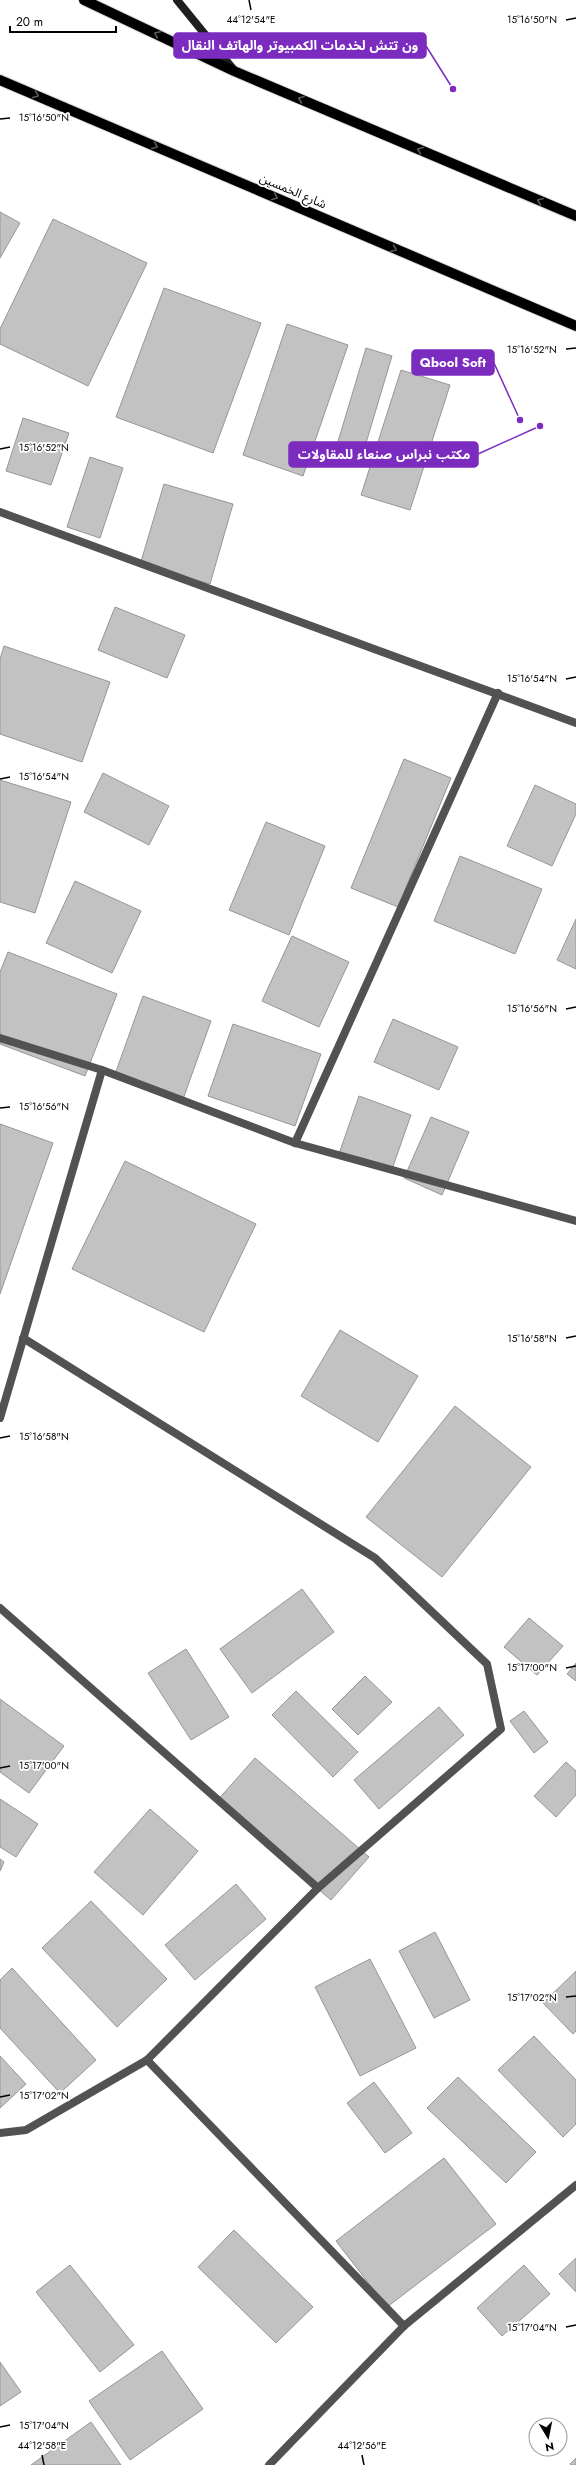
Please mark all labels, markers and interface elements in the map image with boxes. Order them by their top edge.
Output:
scale bar [10,8,116,34]
text: 44°12'54"E [226,12,276,27]
text: 15°16'50"N [507,12,557,27]
text: 20 m [16,13,43,31]
one-way arrow [153,31,161,39]
callout: ون تتش لخدمات الكمبيوتر والهاتف النقال [174,33,426,58]
text: ون تتش لخدمات الكمبيوتر والهاتف النقال [182,36,418,55]
one-way arrow [31,90,39,98]
one-way arrow [297,96,305,104]
text: 15°16'50"N [19,110,69,125]
one-way arrow [152,142,159,150]
one-way arrow [417,147,425,155]
street label: شارع الخمسين [257,169,329,213]
one-way arrow [271,193,278,201]
one-way arrow [537,198,545,206]
one-way arrow [391,244,398,252]
text: 15°16'52"N [507,342,557,357]
callout: Qbool Soft [412,350,494,375]
text: Qbool Soft [420,353,487,372]
text: 15°16'52"N [19,440,69,455]
callout: مكتب نبراس صنعاء للمقاولات [289,442,478,467]
text: مكتب نبراس صنعاء للمقاولات [298,445,470,464]
text: 15°16'54"N [507,671,557,686]
text: 15°16'54"N [19,769,69,784]
text: 15°16'56"N [507,1001,557,1016]
text: 15°16'56"N [19,1099,69,1114]
text: 15°16'58"N [507,1331,557,1346]
text: 15°16'58"N [19,1429,69,1444]
text: 15°17'00"N [507,1660,557,1675]
text: 15°17'00"N [19,1758,69,1773]
text: 15°17'02"N [507,1990,557,2005]
text: 15°17'02"N [19,2088,69,2103]
text: 15°17'04"N [507,2320,557,2335]
north arrow [528,2417,568,2457]
text: 15°17'04"N [19,2418,69,2433]
text: 44°12'58"E [18,2438,66,2453]
text: 44°12'56"E [337,2438,387,2453]
text: N [544,2438,555,2455]

